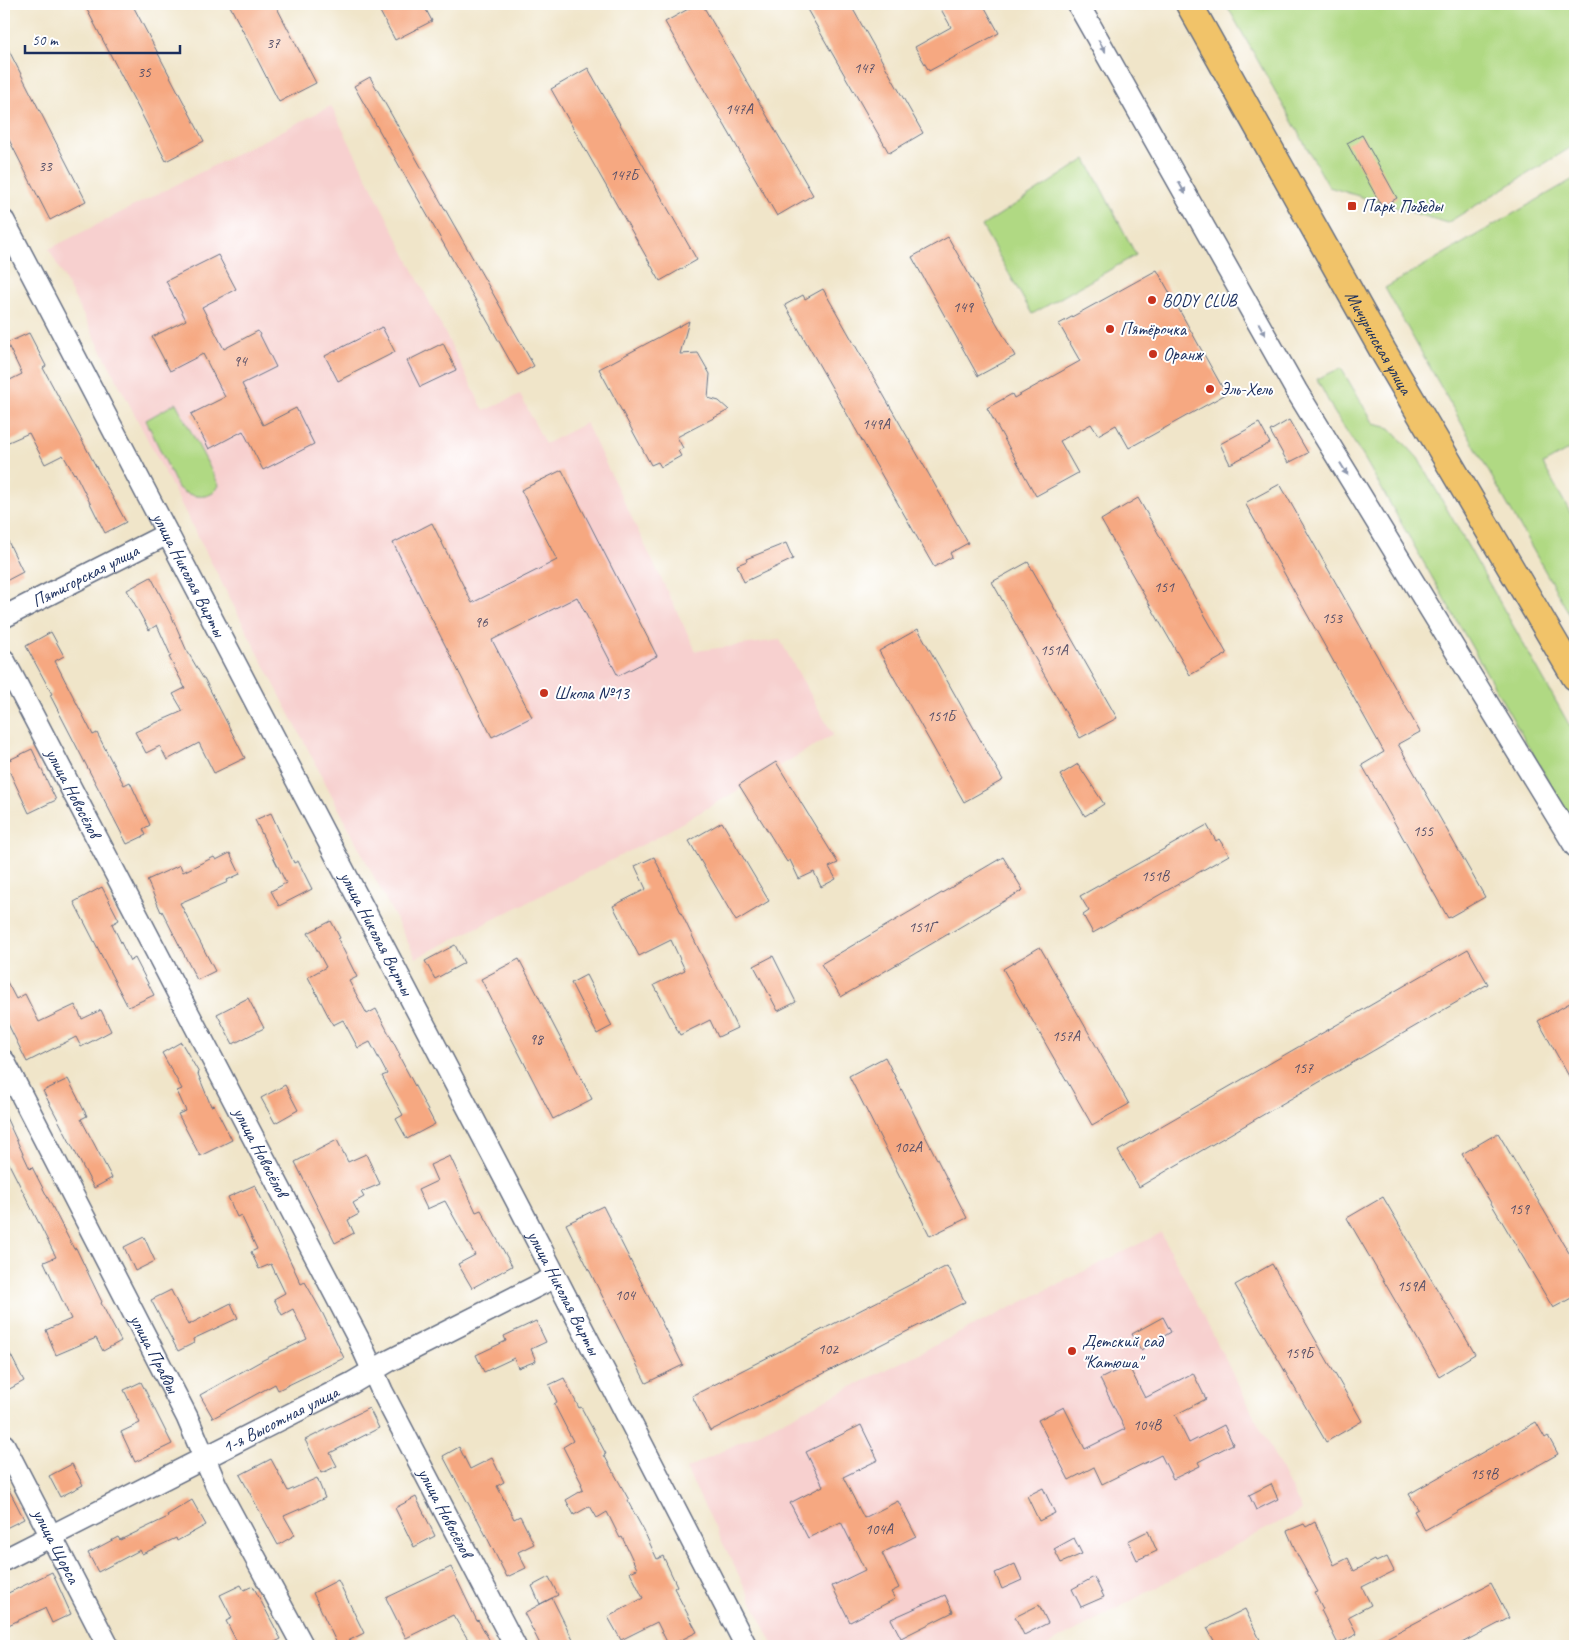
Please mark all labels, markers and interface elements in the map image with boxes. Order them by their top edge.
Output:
scale bar [25,22,180,54]
text: 50 m [32,31,59,50]
house number: 37 [266,34,281,53]
one-way arrow [1097,40,1106,53]
house number: 147 [854,59,875,78]
house number: 35 [137,63,152,82]
house number: 147А [725,100,754,119]
house number: 33 [38,157,53,176]
house number: 147Б [610,166,640,185]
one-way arrow [1178,180,1186,195]
place label: Парк Победы [1362,195,1444,217]
marker: Парк Победы [1346,200,1358,212]
street label: Мичуринская улица [1340,287,1418,400]
place label: BODY CLUB [1162,289,1238,311]
marker: BODY CLUB [1146,294,1158,306]
house number: 149 [953,298,974,317]
place label: Пятёрочка [1120,318,1188,340]
one-way arrow [1257,322,1266,336]
marker: Пятёрочка [1104,323,1116,335]
place label: Оранж [1163,343,1205,365]
marker: Оранж [1147,348,1159,360]
house number: 94 [233,352,248,371]
place label: Эль-Хель [1220,378,1273,400]
marker: Эль-Хель [1204,383,1216,395]
house number: 149А [862,415,891,434]
one-way arrow [1340,463,1349,476]
street label: улица Николая Вирты [147,508,231,642]
street label: Пятигорская улица [28,539,144,612]
house number: 151 [1154,578,1175,597]
house number: 153 [1322,609,1343,628]
house number: 96 [474,613,489,632]
house number: 151А [1040,641,1069,660]
place label: Школа №13 [554,682,631,704]
marker: Школа №13 [538,687,550,699]
house number: 151Б [927,707,957,726]
street label: улица Новосёлов [41,744,107,844]
house number: 155 [1413,822,1434,841]
street label: улица Николая Вирты [335,867,419,1000]
house number: 151В [1141,867,1170,886]
house number: 151Г [908,918,939,937]
house number: 157А [1052,1027,1081,1046]
house number: 98 [529,1030,544,1049]
house number: 157 [1293,1059,1314,1078]
street label: улица Новосёлов [228,1103,294,1203]
house number: 102А [894,1138,923,1157]
house number: 159 [1509,1200,1530,1219]
street label: улица Николая Вирты [522,1226,606,1360]
house number: 159А [1397,1277,1426,1296]
house number: 104 [615,1286,636,1305]
street label: улица Правды [125,1310,184,1398]
place label: Детский сад "Катюша" [1082,1330,1165,1373]
house number: 102 [818,1340,839,1359]
house number: 159Б [1285,1344,1315,1363]
marker: Детский сад "Катюша" [1066,1345,1078,1357]
street label: 1-я Высотная улица [219,1380,343,1458]
house number: 104В [1133,1416,1162,1435]
street label: улица Новосёлов [413,1463,479,1563]
house number: 159В [1470,1465,1499,1484]
street label: улица Щорса [28,1504,86,1589]
house number: 104А [865,1520,894,1539]

